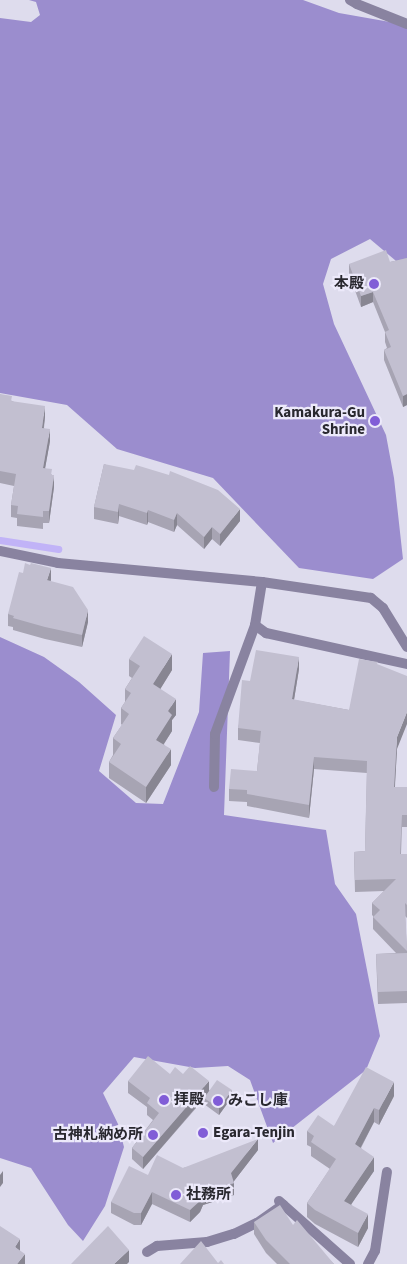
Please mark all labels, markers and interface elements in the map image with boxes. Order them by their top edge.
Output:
place label: 本殿 [334,275,364,293]
marker: 本殿 [368,278,380,290]
place label: Kamakura-Gu Shrine [274,403,365,438]
marker: Kamakura-Gu Shrine [369,415,381,427]
place label: 拝殿 [174,1091,204,1109]
place label: みこし庫 [228,1092,288,1110]
marker: 拝殿 [158,1094,170,1106]
marker: みこし庫 [212,1095,224,1107]
place label: Egara-Tenjin [213,1124,295,1142]
place label: 古神札納め所 [53,1126,143,1144]
marker: Egara-Tenjin [197,1127,209,1139]
marker: 古神札納め所 [147,1129,159,1141]
place label: 社務所 [186,1186,231,1204]
marker: 社務所 [170,1189,182,1201]

